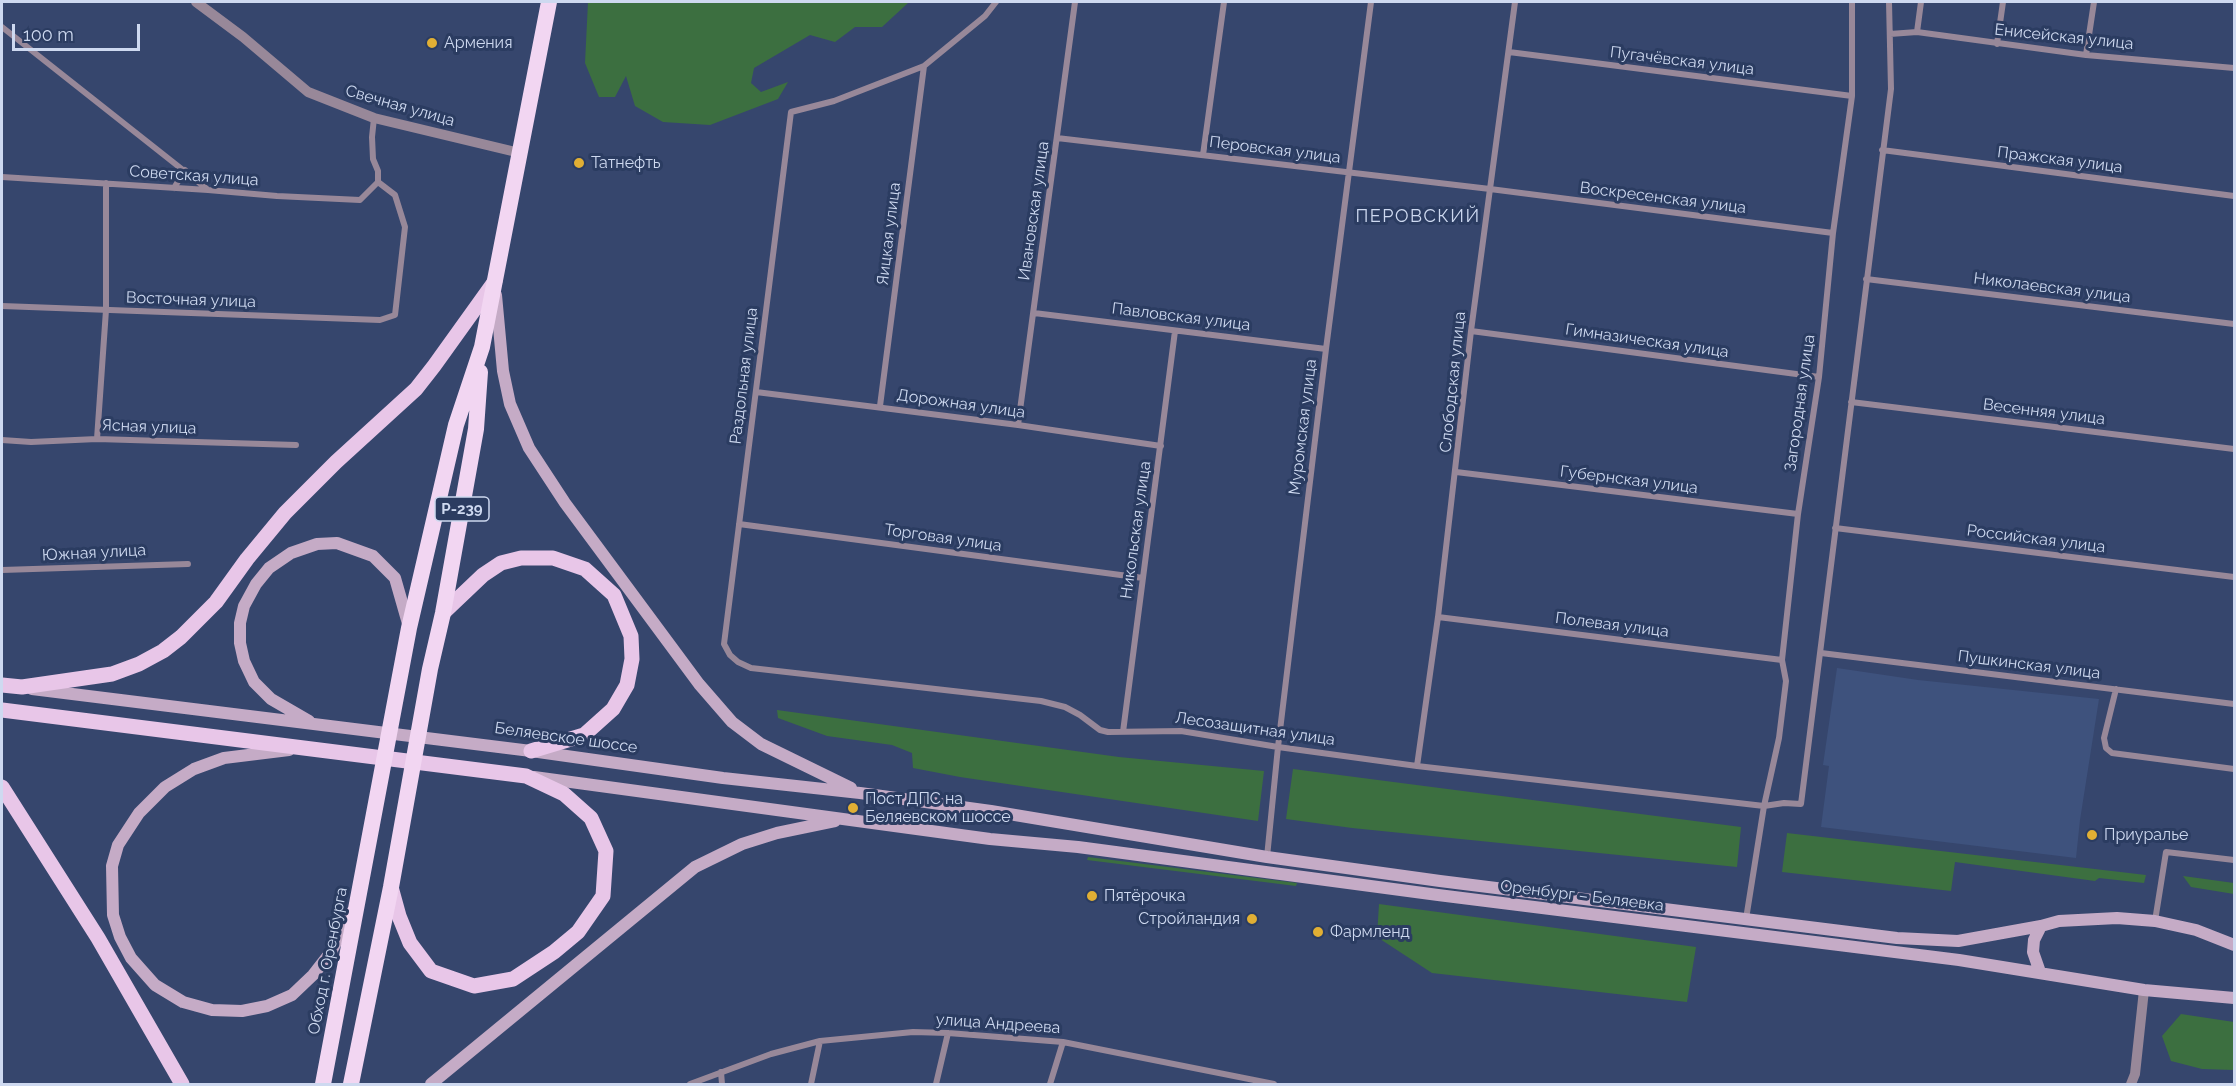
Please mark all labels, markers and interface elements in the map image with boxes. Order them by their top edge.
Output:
scale bar [15,12,142,50]
street label: Енисейская улица [1994,20,2134,54]
text: 100 m [23,24,74,45]
place label: Армения [444,33,512,53]
marker: Армения [425,36,439,50]
street label: Пугачёвская улица [1609,43,1755,79]
street label: Свечная улица [343,81,457,131]
street label: Перовская улица [1208,132,1342,168]
street label: Ивановская улица [1015,140,1053,282]
street label: Пражская улица [1996,143,2124,177]
place label: Татнефть [591,153,661,173]
marker: Татнефть [572,156,586,170]
street label: Советская улица [129,162,259,190]
street label: Воскресенская улица [1579,178,1747,218]
street label: Яицкая улица [873,181,905,287]
district label: ПЕРОВСКИЙ [1355,206,1481,228]
street label: Николаевская улица [1972,269,2132,307]
street label: Восточная улица [126,288,256,312]
street label: Павловская улица [1111,299,1251,335]
street label: Раздольная улица [726,307,762,445]
street label: Слободская улица [1436,311,1470,453]
street label: Гимназическая улица [1564,320,1730,362]
street label: Загородная улица [1781,333,1819,473]
street label: Муромская улица [1285,358,1321,496]
street label: Дорожная улица [896,386,1026,422]
street label: Весенняя улица [1982,395,2106,429]
street label: Ясная улица [101,416,197,438]
street label: Никольская улица [1117,460,1155,600]
street label: Губернская улица [1559,462,1699,498]
road number: Р-239 [435,497,489,521]
street label: Торговая улица [883,520,1003,556]
street label: Российская улица [1966,521,2106,557]
street label: Южная улица [42,541,146,565]
street label: Полевая улица [1554,609,1670,641]
street label: Пушкинская улица [1957,647,2101,683]
street label: Лесозащитная улица [1174,708,1336,750]
street label: Беляевское шоссе [493,718,639,758]
place label: Пост ДПС на Беляевском шоссе [865,789,1011,827]
marker: Пост ДПС на Беляевском шоссе [846,801,860,815]
place label: Приуралье [2104,825,2188,845]
marker: Приуралье [2085,828,2099,842]
street label: Оренбург – Беляевка [1499,876,1665,916]
street label: Обход г. Оренбурга [304,886,352,1036]
place label: Пятёрочка [1104,886,1185,906]
marker: Пятёрочка [1085,889,1099,903]
place label: Стройландия [1138,909,1240,929]
marker: Стройландия [1245,912,1259,926]
place label: Фармленд [1330,922,1410,942]
marker: Фармленд [1311,925,1325,939]
street label: улица Андреева [935,1010,1061,1038]

